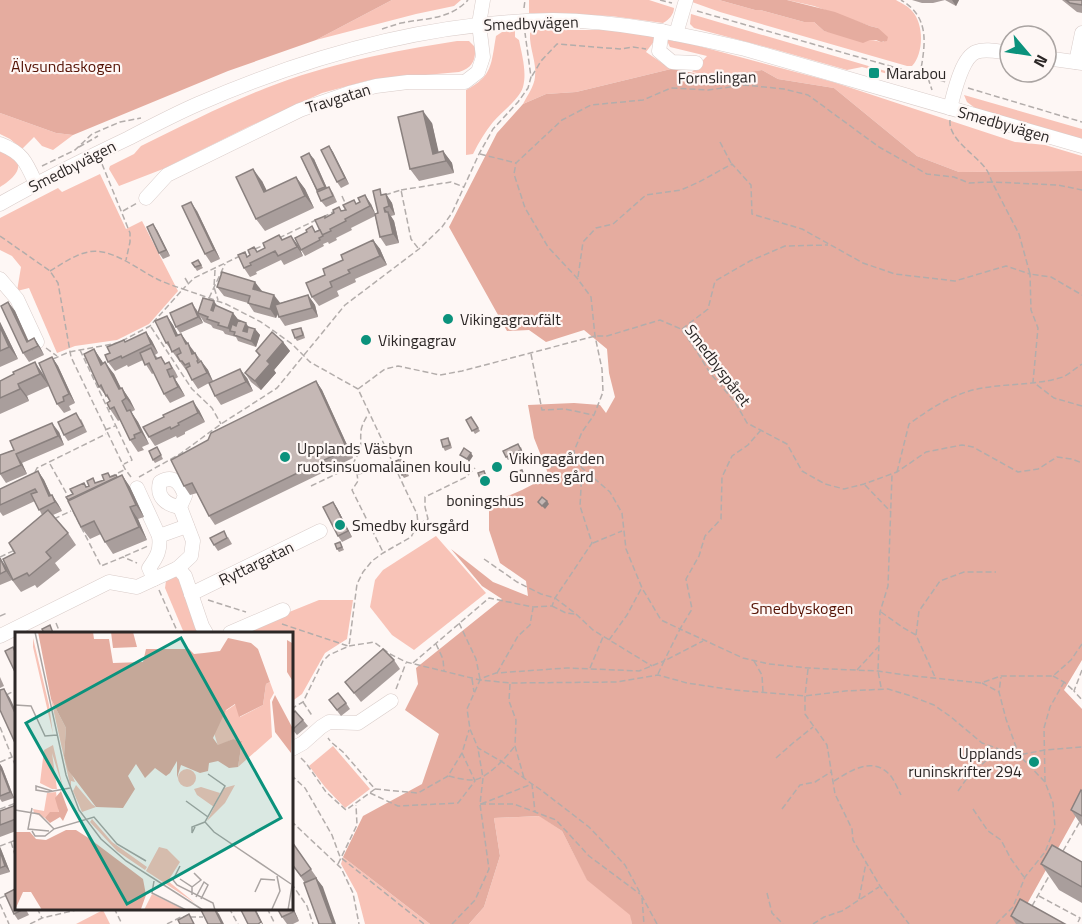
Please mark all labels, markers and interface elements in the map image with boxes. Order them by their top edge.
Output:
street label: Smedbyvägen [483,9,579,37]
north arrow [998,24,1058,84]
text: N [1028,51,1054,72]
park label: Älvsundaskogen [11,54,121,78]
place label: Marabou [886,61,946,85]
street label: Fornslingan [677,64,757,90]
marker: Marabou [867,66,881,80]
street label: Travgatan [303,77,373,119]
street label: Smedbyvägen [955,99,1053,149]
street label: Smedbyvägen [24,134,120,198]
place label: Vikingagravfält [460,307,561,331]
marker: Vikingagravfält [441,312,455,326]
street label: Smedbyspåret [679,319,757,411]
place label: Vikingagrav [378,328,457,352]
marker: Vikingagrav [359,333,373,347]
place label: Upplands Väsbyn ruotsinsuomalainen koulu [297,436,471,478]
place label: Vikingagården Gunnes gård [509,446,605,488]
marker: Upplands Väsbyn ruotsinsuomalainen koulu [278,450,292,464]
marker: Vikingagården Gunnes gård [490,460,504,474]
marker: boningshus [478,474,492,488]
place label: boningshus [446,488,524,512]
place label: Smedby kursgård [352,513,469,537]
marker: Smedby kursgård [333,518,347,532]
street label: Ryttargatan [214,535,298,591]
park label: Smedbyskogen [751,596,853,620]
inset map [15,632,292,909]
place label: Upplands runinskrifter 294 [908,741,1022,783]
marker: Upplands runinskrifter 294 [1027,755,1041,769]

